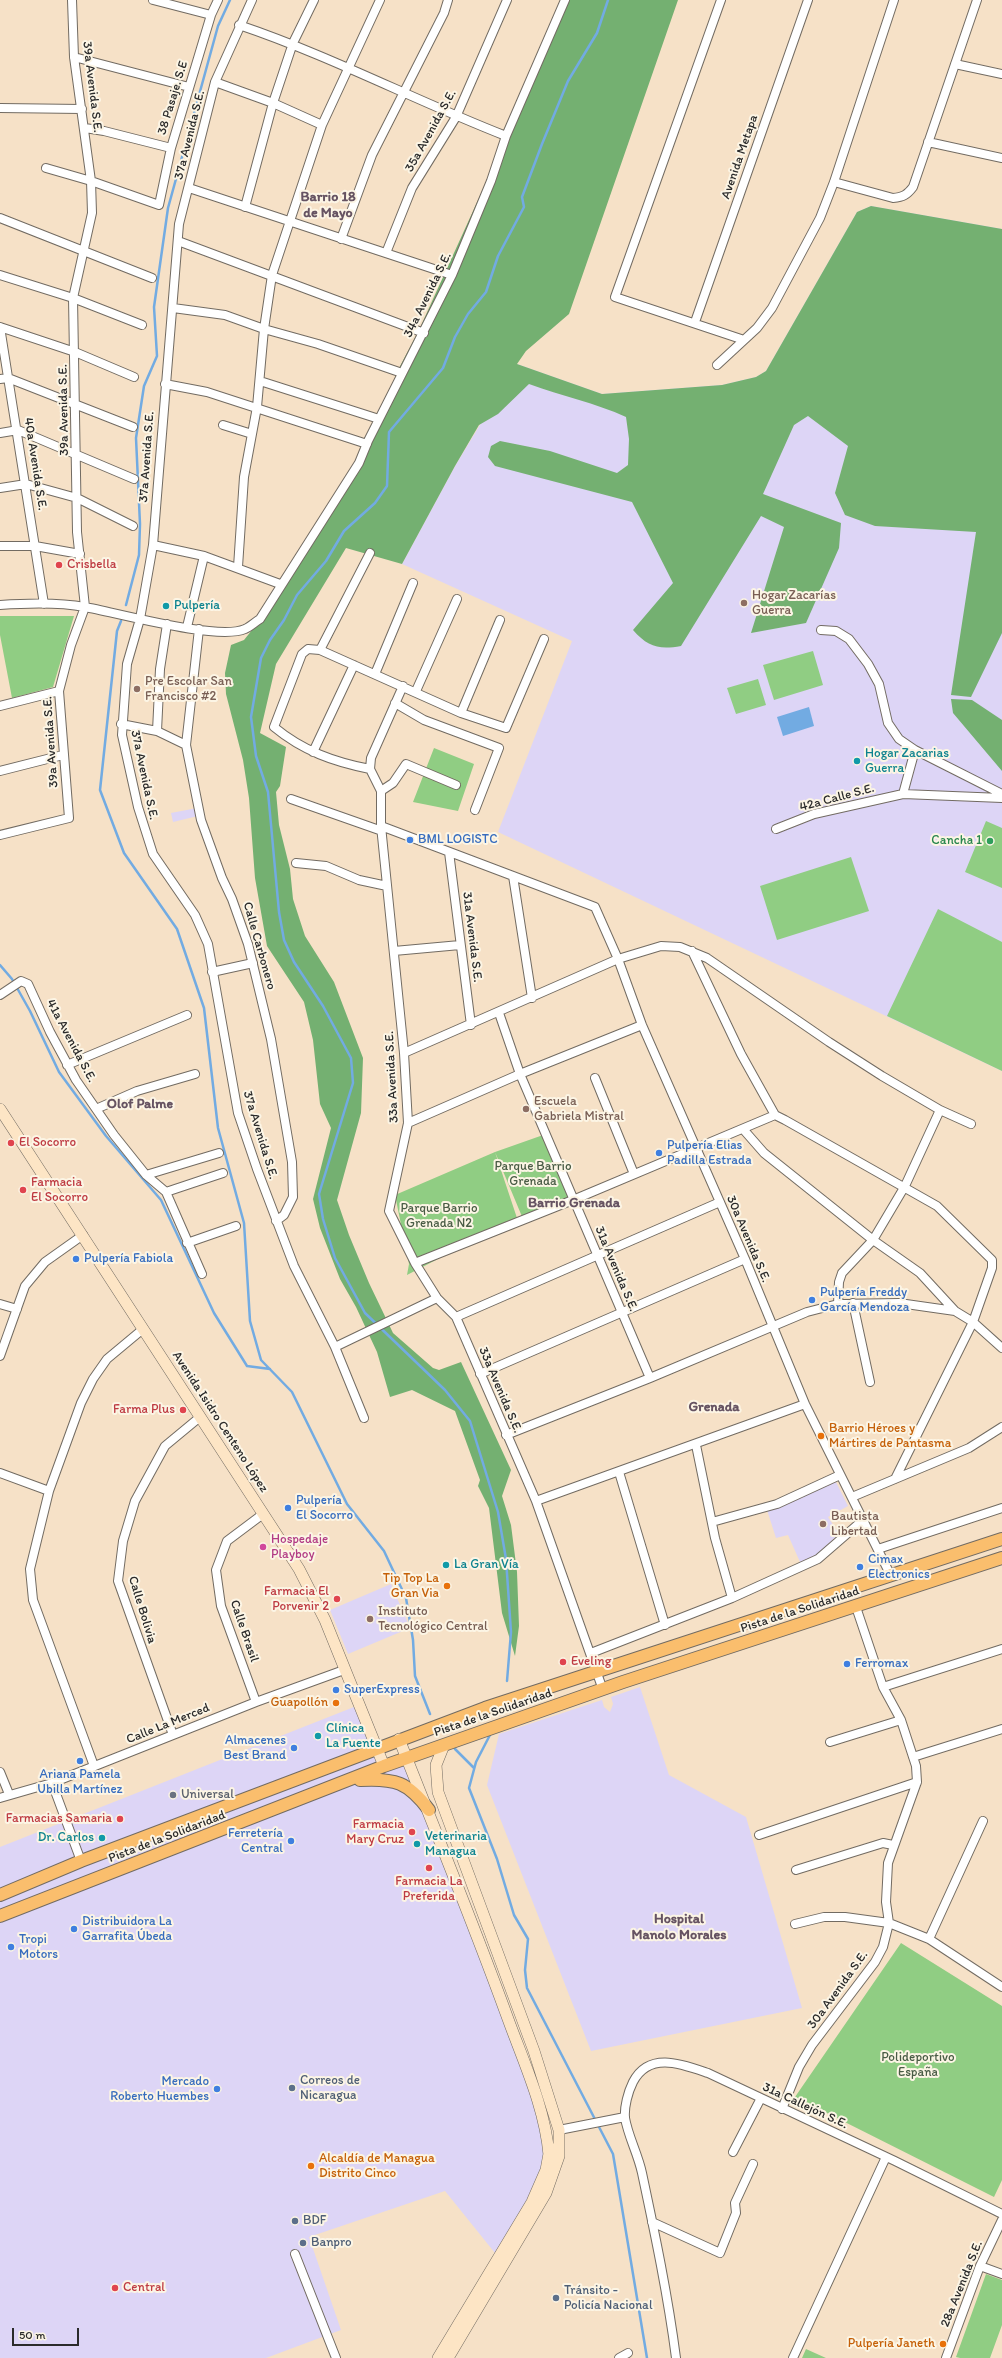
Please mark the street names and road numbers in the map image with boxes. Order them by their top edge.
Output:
street label: 39a Avenida S.E. [79,40,105,134]
street label: 38 Pasaje. S.E [154,59,192,137]
street label: 35a Avenida S.E. [402,87,460,175]
street label: 37a Avenida S.E. [171,89,209,181]
street label: Avenida Metapa [718,113,762,201]
street label: 34a Avenida S.E. [401,250,455,340]
street label: 39a Avenida S.E. [55,364,73,456]
street label: 37a Avenida S.E. [136,411,158,503]
street label: 40a Avenida S.E. [20,416,50,512]
street label: 39a Avenida S.E. [40,696,62,788]
street label: 37a Avenida S.E. [127,729,161,821]
street label: 42a Calle S.E. [798,781,876,815]
street label: 31a Avenida S.E. [459,891,485,983]
street label: Calle Carbonero [239,900,279,992]
street label: 41a Avenida S.E. [43,997,99,1085]
street label: 33a Avenida S.E. [382,1031,402,1123]
street label: 37a Avenida S.E. [239,1089,281,1181]
street label: 30a Avenida S.E. [723,1193,773,1285]
street label: 31a Avenida S.E. [591,1224,641,1314]
street label: 33a Avenida S.E. [475,1345,525,1435]
street label: Avenida Isidro Centeno López [169,1349,271,1495]
street label: Calle Bolivia [124,1574,160,1646]
street label: Pista de la Solidaridad [739,1583,861,1637]
street label: Calle Brasil [226,1598,262,1664]
street label: Pista de la Solidaridad [432,1685,554,1741]
street label: Calle La Merced [124,1700,212,1748]
street label: Pista de la Solidaridad [106,1807,228,1867]
street label: 30a Avenida S.E. [804,1948,872,2032]
street label: 31a Callejón S.E. [760,2079,850,2133]
street label: 28a Avenida S.E. [938,2238,986,2330]

